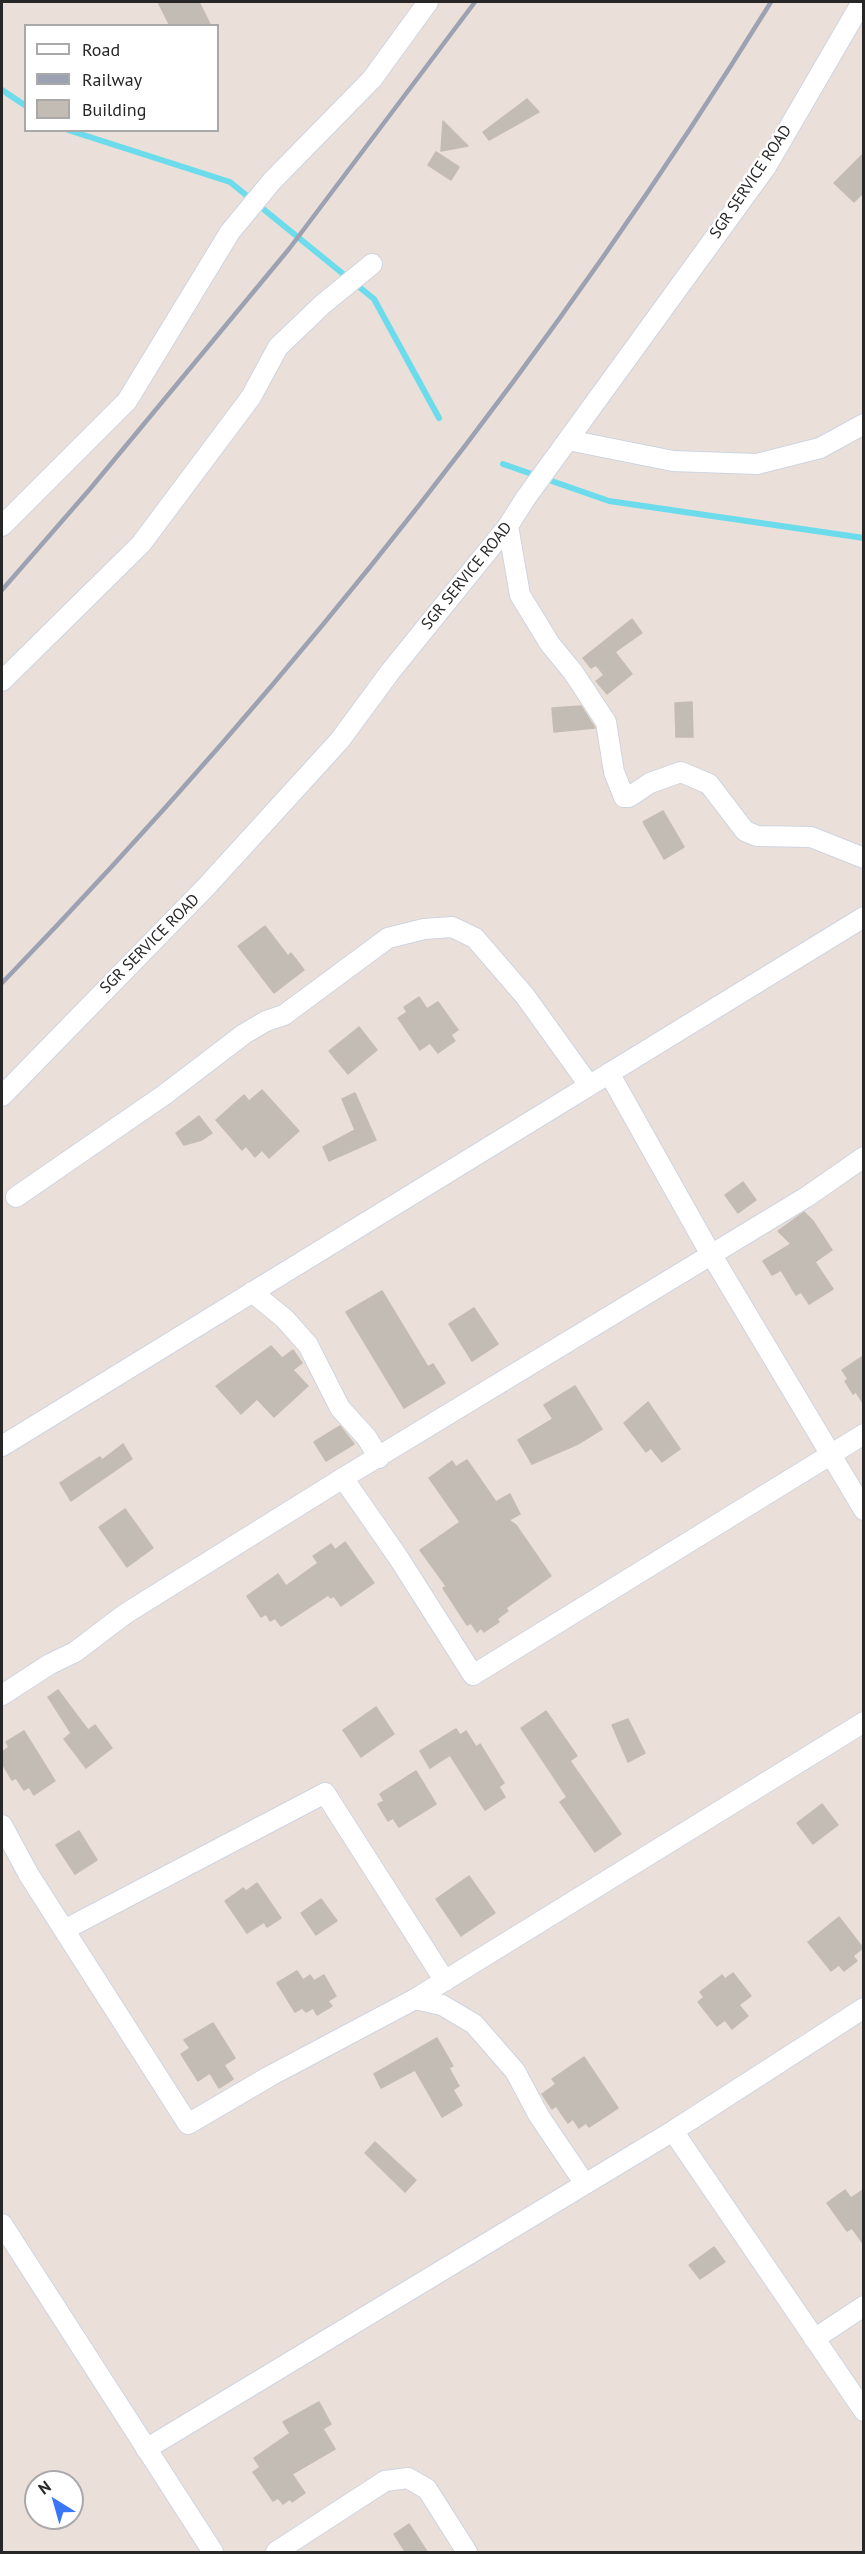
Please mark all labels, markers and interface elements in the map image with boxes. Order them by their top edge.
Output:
legend [24,24,219,132]
text: Road [82,38,120,61]
text: Railway [82,68,142,91]
text: Building [82,98,146,121]
street label: SGR SERVICE ROAD [706,122,796,242]
street label: SGR SERVICE ROAD [418,518,516,634]
street label: SGR SERVICE ROAD [96,890,204,998]
north arrow [24,2470,84,2530]
text: N [34,2476,55,2498]

